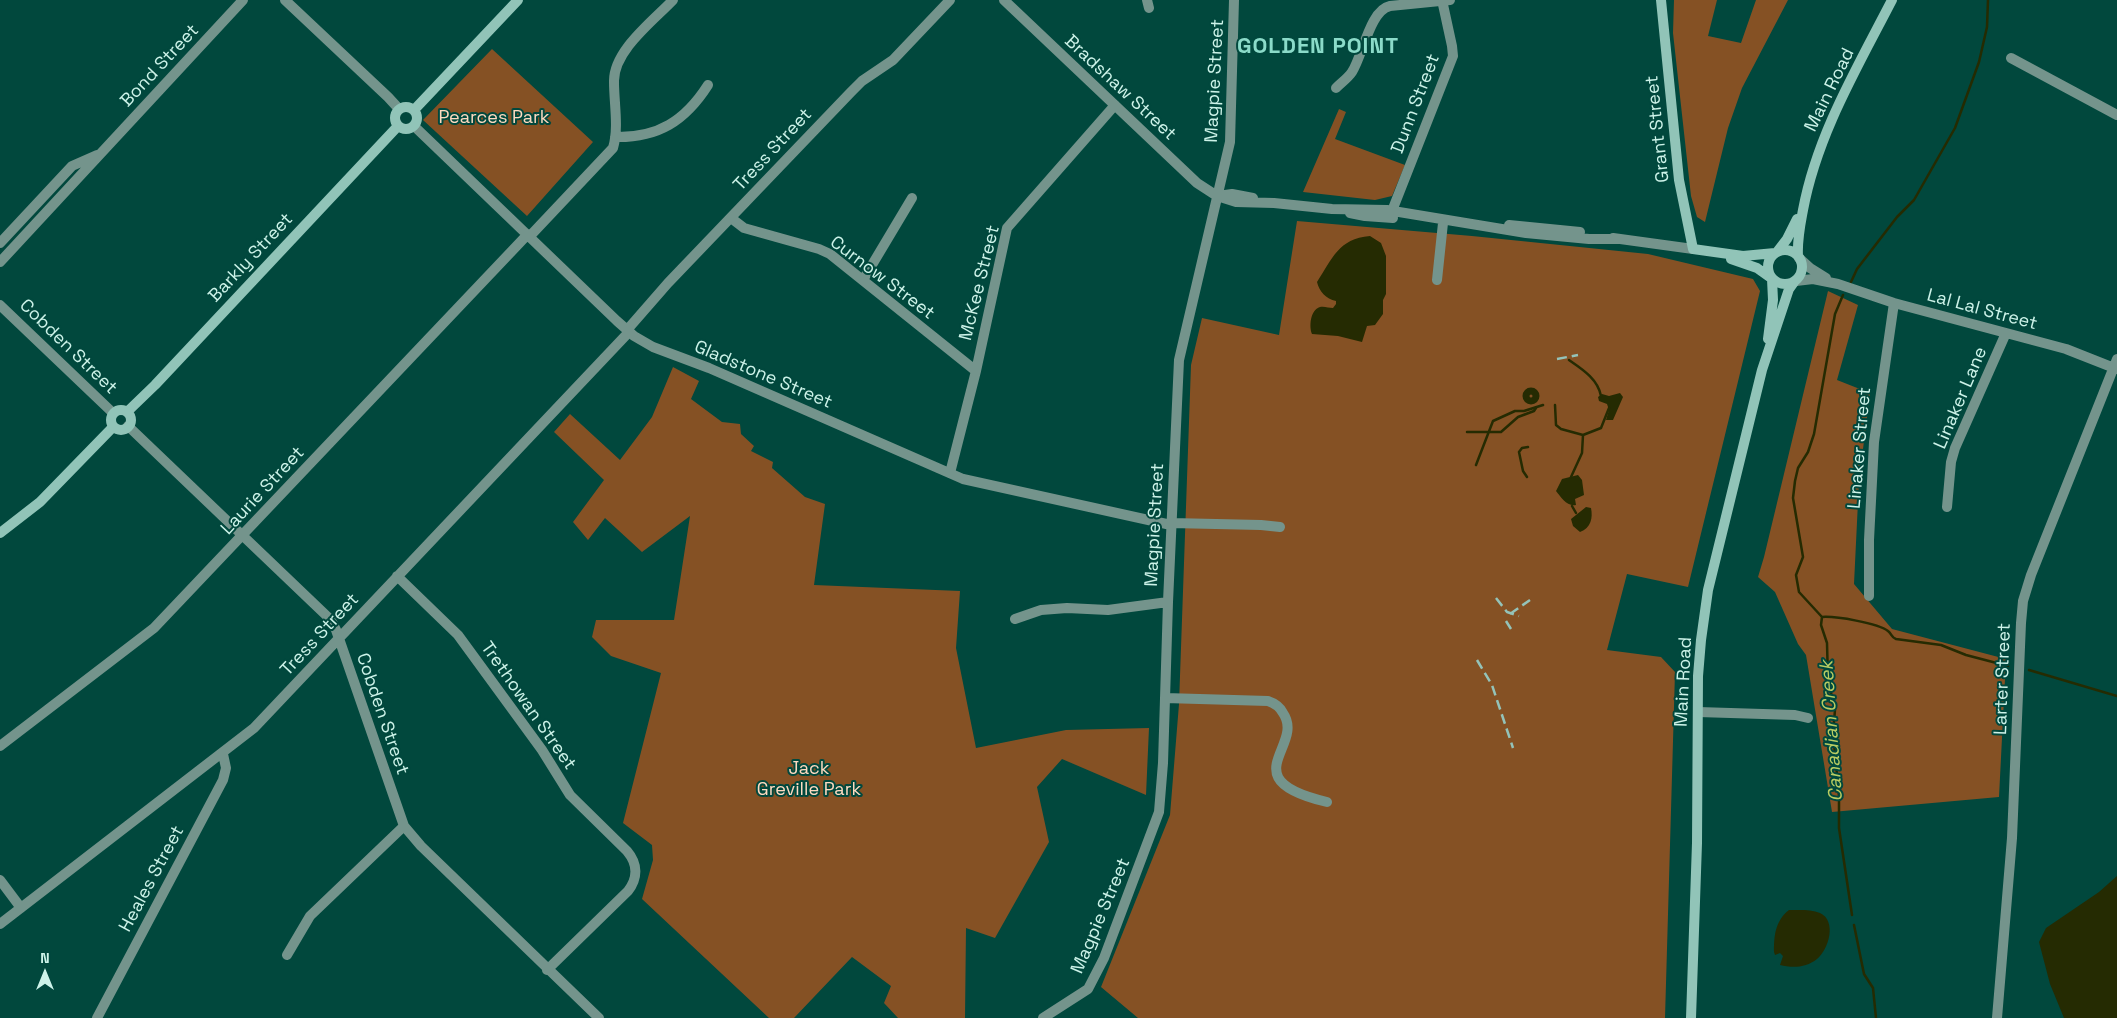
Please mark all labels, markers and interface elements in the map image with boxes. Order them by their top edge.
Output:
street label: Magpie Street [1201,19,1229,143]
street label: Bond Street [116,20,204,112]
street label: Bradshaw Street [1060,31,1180,145]
district label: GOLDEN POINT [1235,34,1401,60]
street label: Main Road [1801,45,1859,135]
street label: Dunn Street [1387,51,1445,157]
street label: Grant Street [1642,74,1674,184]
street label: Tress Street [729,104,817,196]
park label: Pearces Park [439,107,549,129]
street label: Barkly Street [204,209,298,307]
street label: McKee Street [955,223,1005,343]
street label: Curnow Street [825,232,939,324]
street label: Lal Lal Street [1924,285,2040,335]
street label: Cobden Street [15,295,121,399]
street label: Gladstone Street [691,336,835,414]
street label: Linaker Lane [1930,344,1992,452]
street label: Linaker Street [1844,386,1876,510]
street label: Laurie Street [217,443,309,539]
street label: Magpie Street [1141,463,1169,587]
street label: Tress Street [276,589,364,681]
street label: Larter Street [1990,623,2016,735]
street label: Main Road [1671,636,1697,728]
street label: Trethowan Street [476,638,580,774]
street label: Cobden Street [351,650,413,778]
water label: Canadian Creek [1816,660,1848,802]
park label: Jack Greville Park [757,758,861,801]
street label: Heales Street [115,822,189,936]
street label: Magpie Street [1067,855,1135,977]
north arrow [20,948,70,998]
text: N [40,949,50,967]

